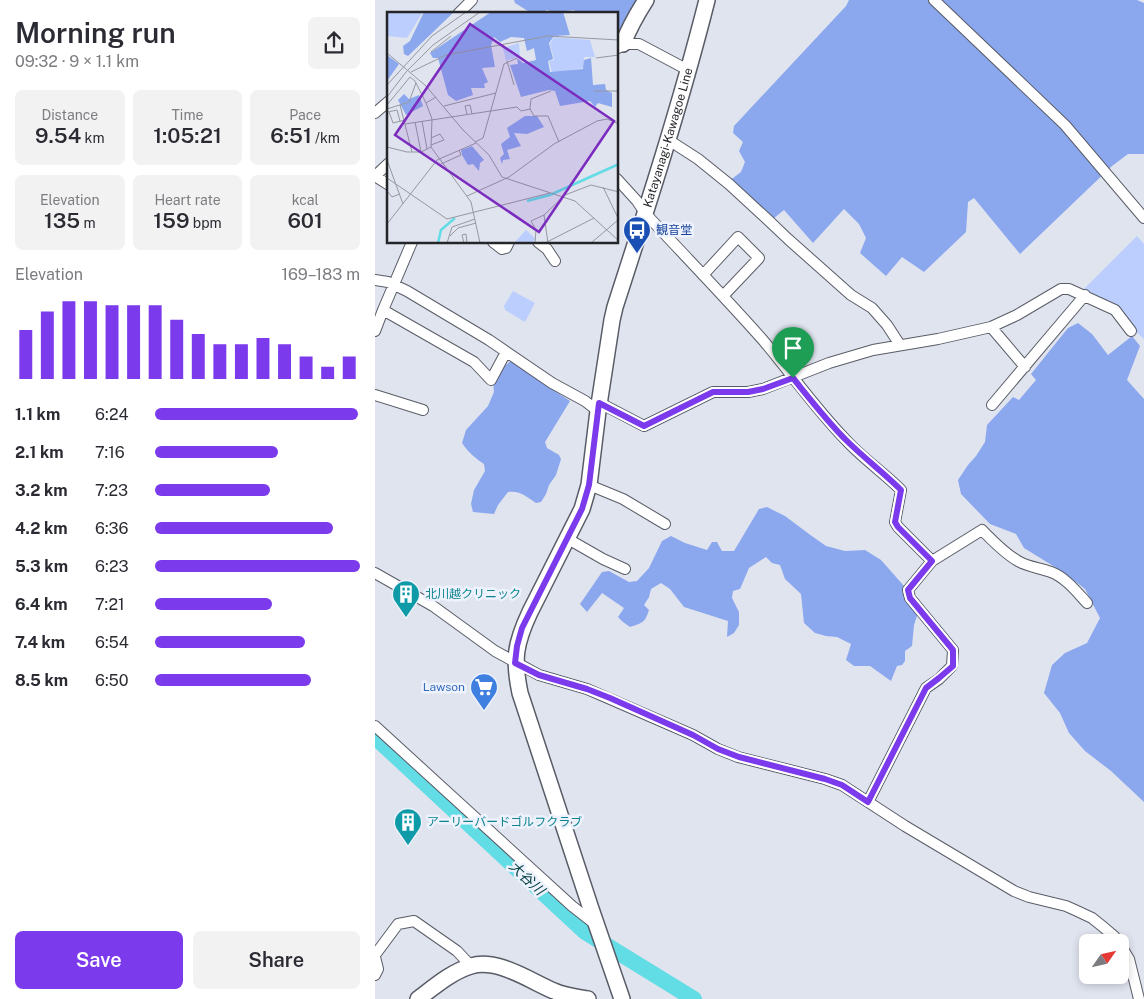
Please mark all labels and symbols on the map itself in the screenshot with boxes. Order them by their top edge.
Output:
inset map [387,12,619,244]
street label: Katayanagi-Kawagoe Line [640,66,696,209]
bus stop icon: 観音堂 [622,215,652,254]
place label: 観音堂 [656,223,692,237]
pin [772,327,814,378]
building icon: 北川越クリニック [391,579,421,618]
place label: 北川越クリニック [425,587,521,601]
supermarket icon: Lawson [469,672,499,711]
place label: Lawson [423,680,465,694]
building icon: アーリーバードゴルフクラブ [393,807,423,846]
place label: アーリーバードゴルフクラブ [427,815,582,829]
water label: 大谷川 [506,858,549,900]
north arrow [1079,934,1129,984]

